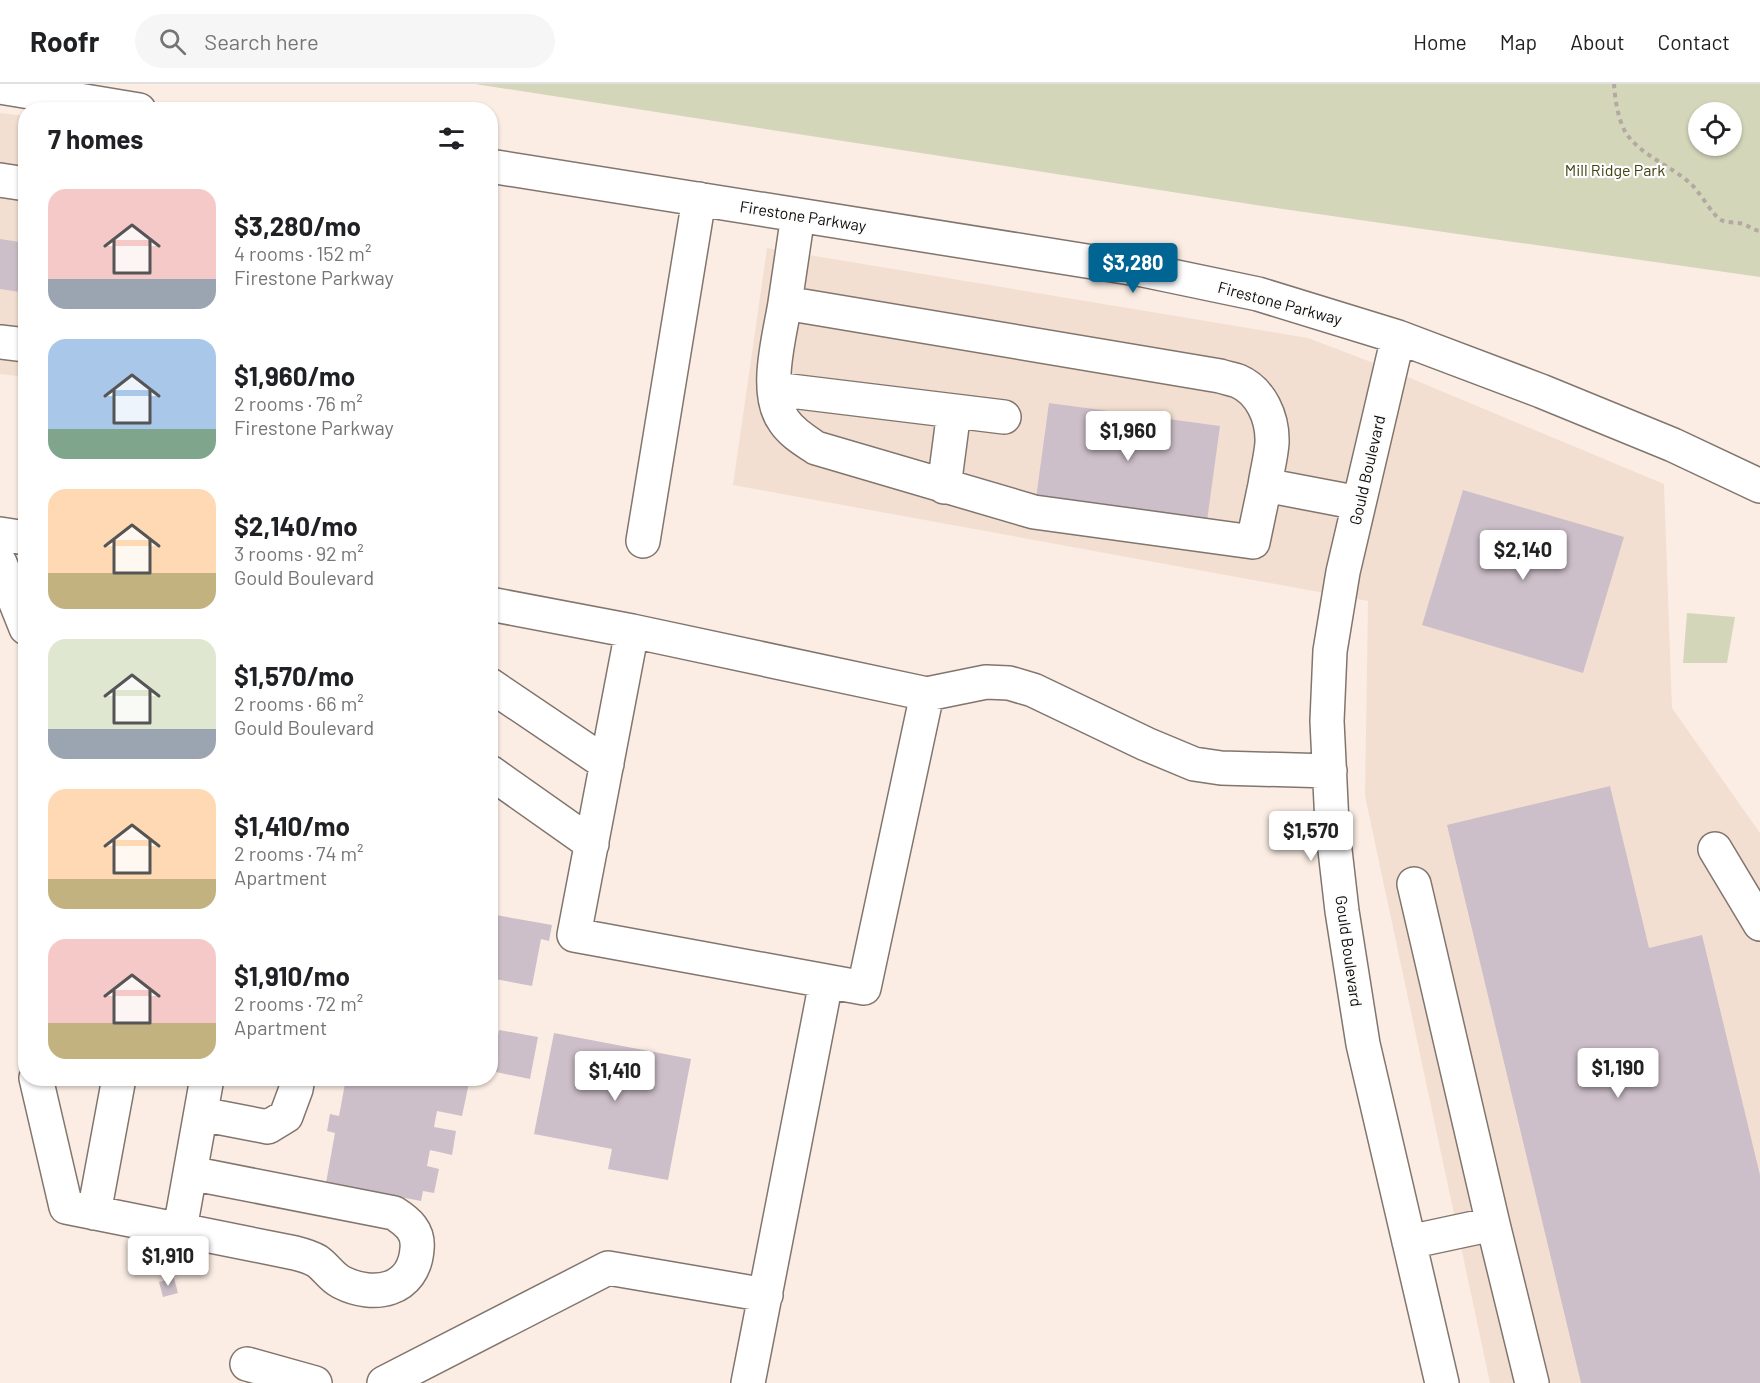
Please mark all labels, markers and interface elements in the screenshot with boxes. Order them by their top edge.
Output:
search box [135,14,555,68]
text: Roofr [30,24,99,58]
icon: search [156,25,189,58]
text: Search here [204,28,319,54]
text: Home [1413,29,1467,54]
text: Map [1500,29,1537,54]
text: About [1570,29,1625,54]
text: Contact [1658,29,1730,54]
map controls [1688,102,1742,156]
button: locate [1688,102,1742,156]
icon: filters [435,122,468,155]
text: 7 homes [48,123,143,154]
park label: Mill Ridge Park [1565,160,1665,179]
street label: Firestone Parkway [738,196,868,235]
text: $3,280/mo [234,210,361,241]
icon: home [96,213,168,285]
text: 4 rooms · 152 m² [234,241,371,265]
pin: $3,280 [1084,243,1182,294]
text: $3,280 [1103,250,1163,274]
text: Firestone Parkway [234,265,394,289]
street label: Firestone Parkway [1216,277,1345,328]
text: $1,960/mo [234,360,355,391]
icon: home [96,363,168,435]
text: 2 rooms · 76 m² [234,391,363,415]
pin: $1,960 [1079,411,1177,462]
street label: Gould Boulevard [1345,413,1388,527]
text: Firestone Parkway [234,415,394,439]
text: $1,960 [1100,418,1156,442]
text: $2,140/mo [234,510,358,541]
icon: home [96,513,168,585]
pin: $2,140 [1474,530,1572,581]
text: $2,140 [1494,537,1552,561]
text: 3 rooms · 92 m² [234,541,364,565]
text: Gould Boulevard [234,565,374,589]
text: $1,570/mo [234,660,354,691]
icon: home [96,663,168,735]
text: 2 rooms · 66 m² [234,691,364,715]
text: Gould Boulevard [234,715,374,739]
text: $1,410/mo [234,810,350,841]
pin: $1,570 [1262,811,1360,862]
icon: home [96,813,168,885]
text: $1,570 [1283,818,1339,842]
text: 2 rooms · 74 m² [234,841,364,865]
text: Apartment [234,865,327,889]
street label: Gould Boulevard [1332,894,1367,1008]
text: $1,910/mo [234,960,350,991]
icon: home [96,963,168,1035]
text: 2 rooms · 72 m² [234,991,363,1015]
text: Apartment [234,1015,327,1039]
pin: $1,190 [1569,1048,1667,1099]
pin: $1,410 [566,1051,664,1102]
text: $1,190 [1592,1055,1644,1079]
text: $1,410 [589,1058,641,1082]
pin: $1,910 [119,1236,217,1287]
text: $1,910 [142,1243,194,1267]

